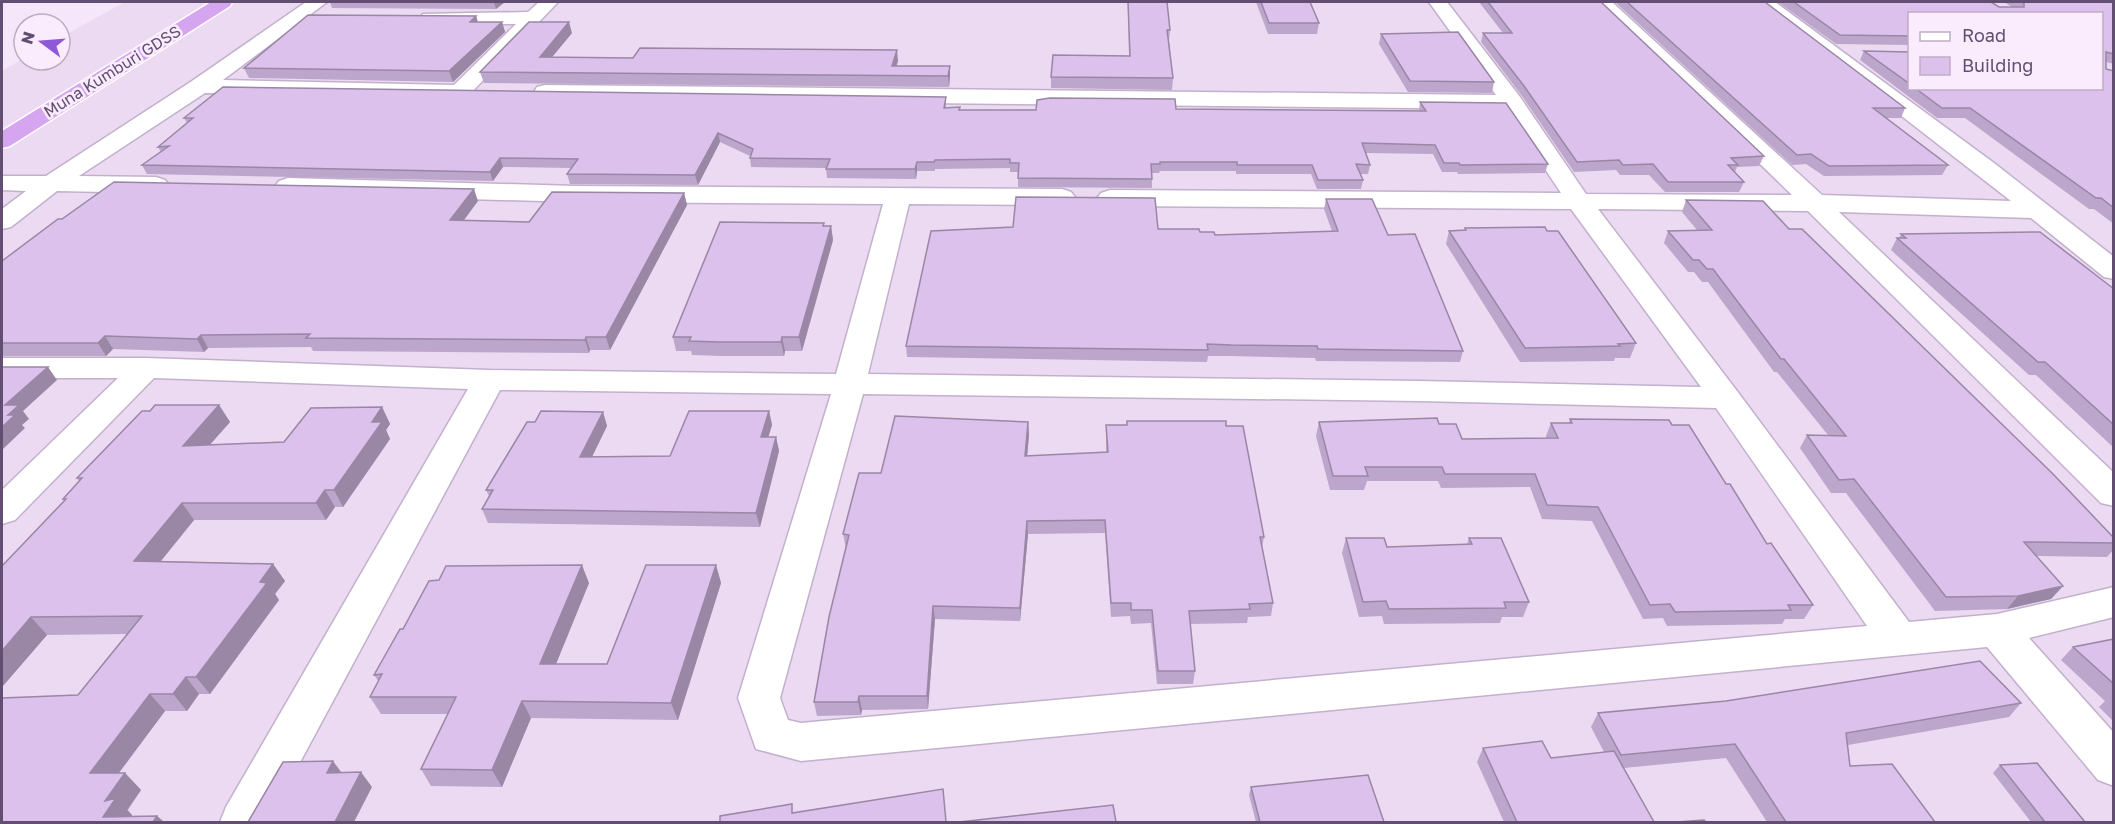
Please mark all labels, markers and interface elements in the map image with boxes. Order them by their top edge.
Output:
north arrow [12,12,72,72]
legend [1908,12,2103,90]
street label: Muna Kumburi GDSS [40,21,184,121]
text: Road [1962,24,2006,46]
text: N [16,29,39,46]
text: Building [1962,54,2033,76]

